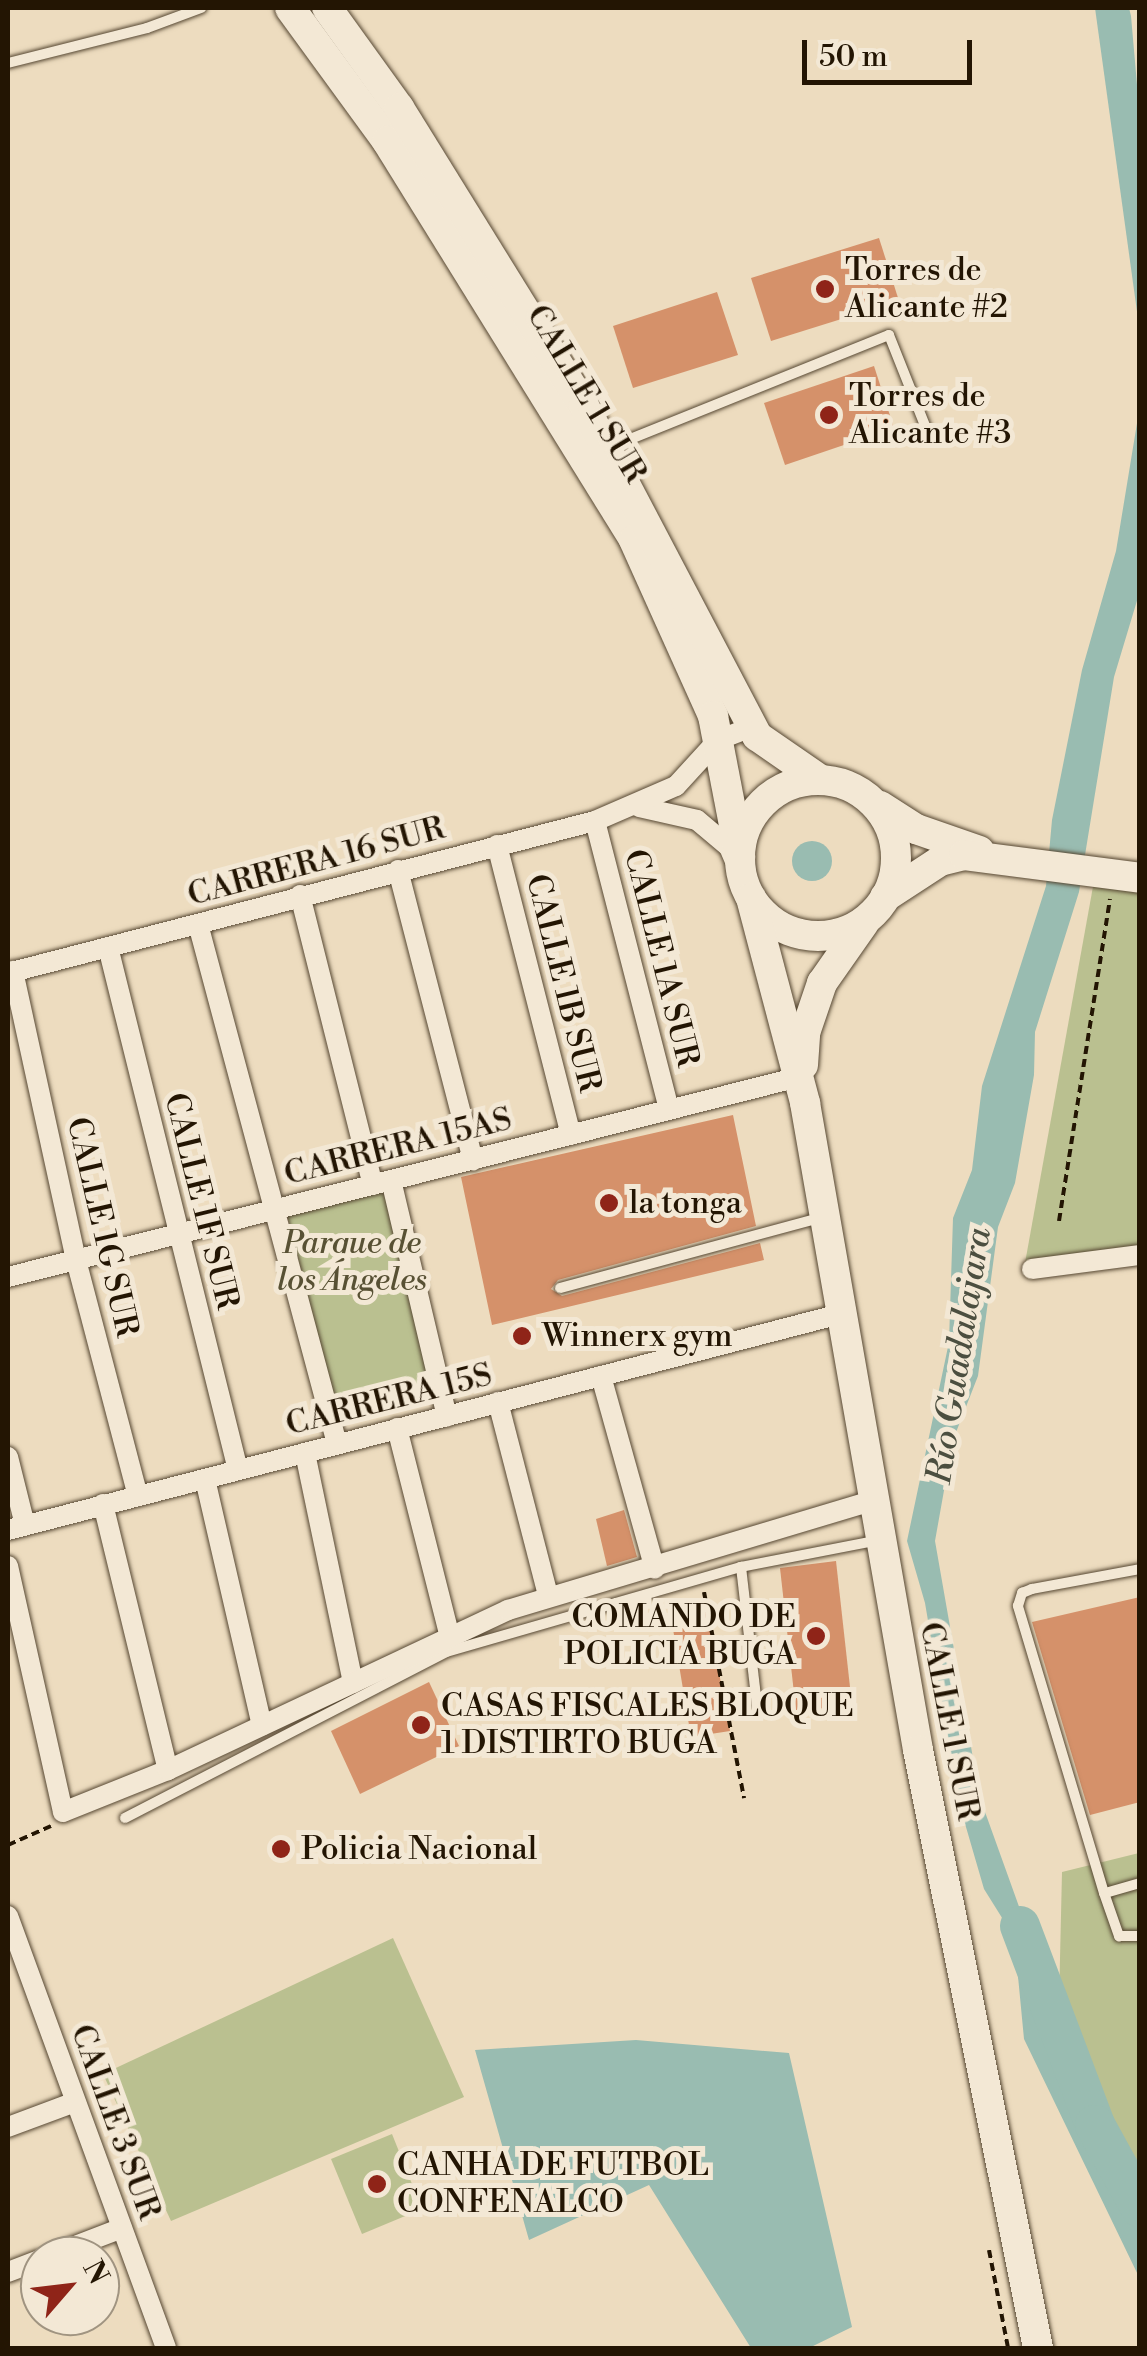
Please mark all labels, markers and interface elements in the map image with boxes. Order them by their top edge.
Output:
scale bar [807,20,977,82]
text: 50 m [819,38,888,76]
place label: Torres de Alicante #2 [845,252,1008,327]
marker: Torres de Alicante #2 [814,278,836,300]
street label: CALLE 1 SUR [518,298,654,490]
place label: Torres de Alicante #3 [849,378,1011,453]
marker: Torres de Alicante #3 [818,404,840,426]
street label: CARRERA 16 SUR [184,809,448,915]
street label: CALLE 1A SUR [615,846,707,1070]
street label: CALLE 1B SUR [517,870,609,1096]
street label: CALLE 1F SUR [156,1089,246,1313]
street label: CARRERA 15AS [280,1100,516,1194]
street label: CALLE 1G SUR [58,1114,146,1340]
place label: la tonga [629,1184,742,1222]
marker: la tonga [598,1192,620,1214]
park label: Parque de los Ángeles [277,1225,427,1300]
water label: Río Guadalajara [919,1225,1001,1487]
place label: Winnerx gym [542,1317,733,1355]
marker: Winnerx gym [511,1325,533,1347]
street label: CARRERA 15S [282,1356,496,1444]
place label: COMANDO DE POLICIA BUGA [564,1599,796,1674]
street label: CALLE 1 SUR [911,1619,987,1823]
marker: COMANDO DE POLICIA BUGA [805,1625,827,1647]
place label: CASAS FISCALES BLOQUE 1 DISTIRTO BUGA [441,1688,854,1763]
marker: CASAS FISCALES BLOQUE 1 DISTIRTO BUGA [410,1714,432,1736]
place label: Policia Nacional [301,1830,537,1868]
marker: Policia Nacional [270,1838,292,1860]
street label: CALLE 3 SUR [62,2019,168,2225]
place label: CANHA DE FUTBOL CONFENALCO [397,2147,709,2222]
marker: CANHA DE FUTBOL CONFENALCO [366,2173,388,2195]
north arrow [20,2236,120,2336]
text: N [75,2255,116,2291]

